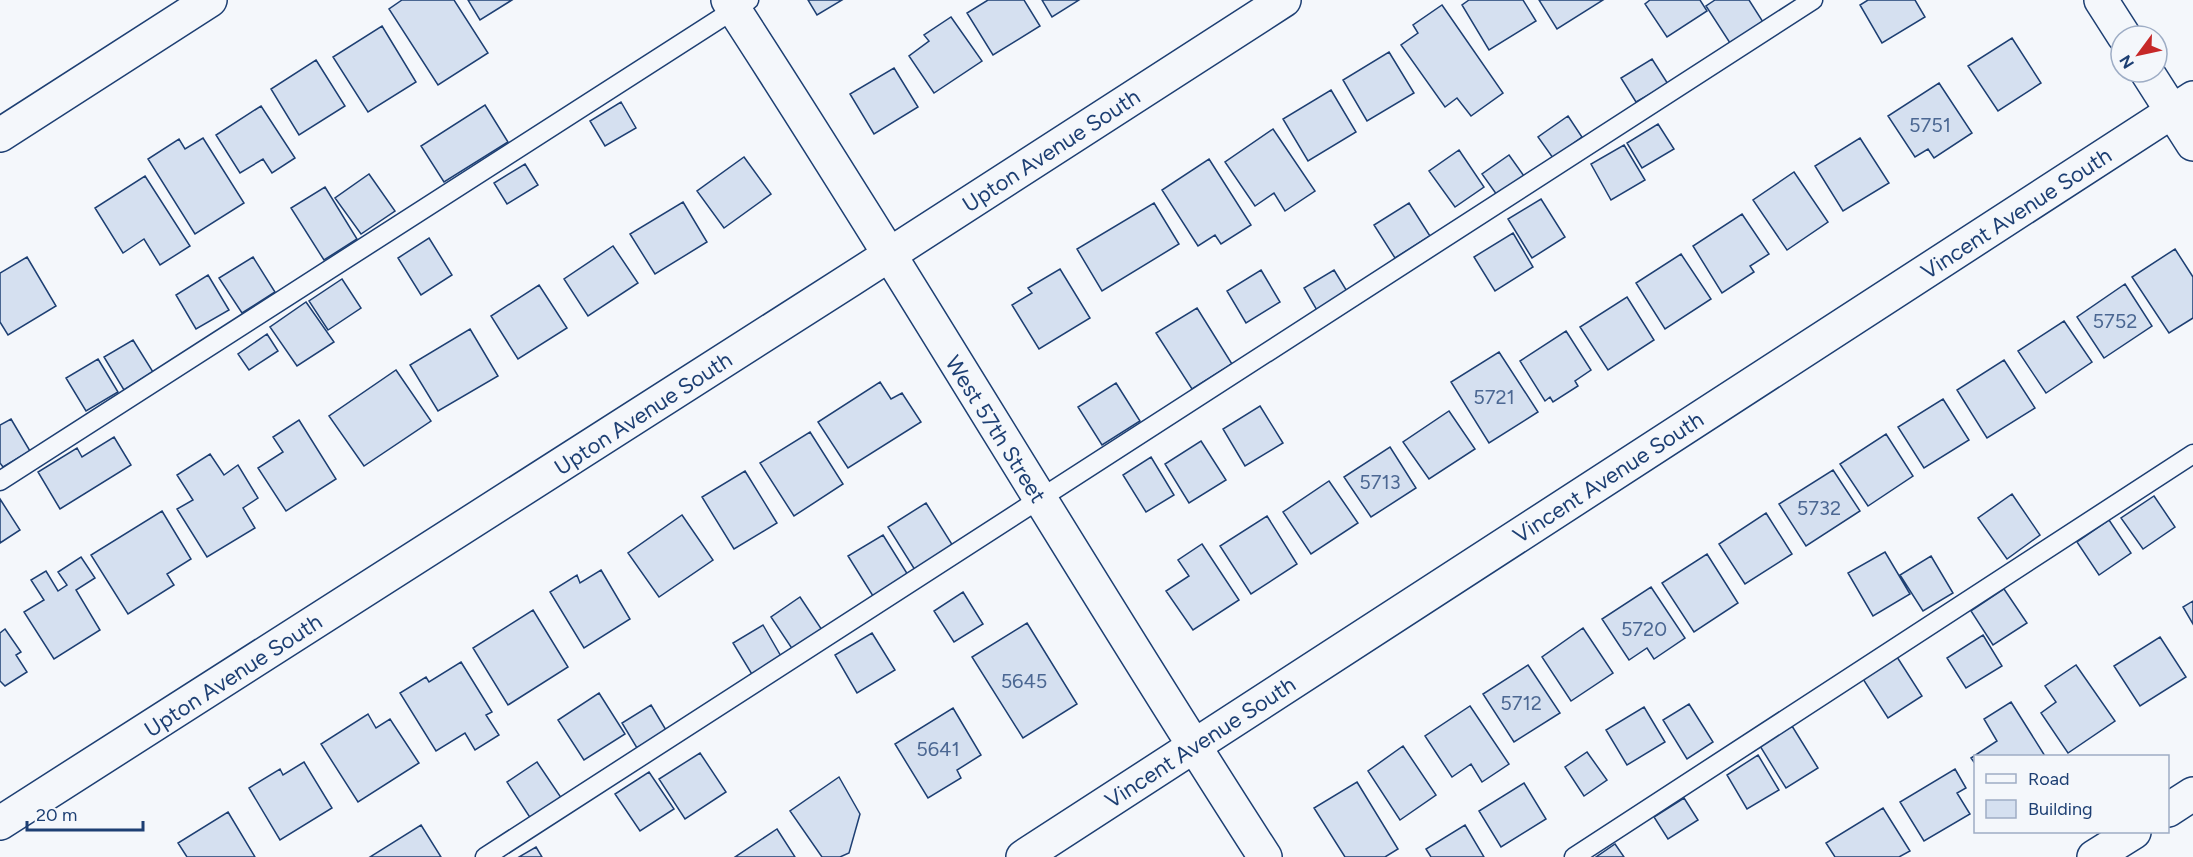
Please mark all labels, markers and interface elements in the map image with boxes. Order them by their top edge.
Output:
north arrow [2109,24,2169,84]
text: N [2116,52,2138,72]
street label: Upton Avenue South [957,83,1145,218]
house number: 5751 [1909,113,1951,137]
street label: Vincent Avenue South [1916,142,2117,285]
house number: 5752 [2093,309,2137,333]
street label: Upton Avenue South [549,346,737,481]
street label: West 57th Street [940,351,1052,508]
house number: 5721 [1473,385,1515,409]
street label: Vincent Avenue South [1508,406,1709,549]
house number: 5713 [1359,470,1401,494]
house number: 5732 [1797,496,1841,520]
street label: Upton Avenue South [139,608,327,743]
house number: 5720 [1621,617,1667,641]
house number: 5645 [1001,669,1047,693]
street label: Vincent Avenue South [1100,671,1301,814]
house number: 5712 [1500,691,1542,715]
house number: 5641 [916,737,960,761]
legend [1974,755,2169,833]
text: Road [2028,768,2069,790]
scale bar [27,794,142,832]
text: Building [2028,798,2093,820]
text: 20 m [36,804,77,826]

